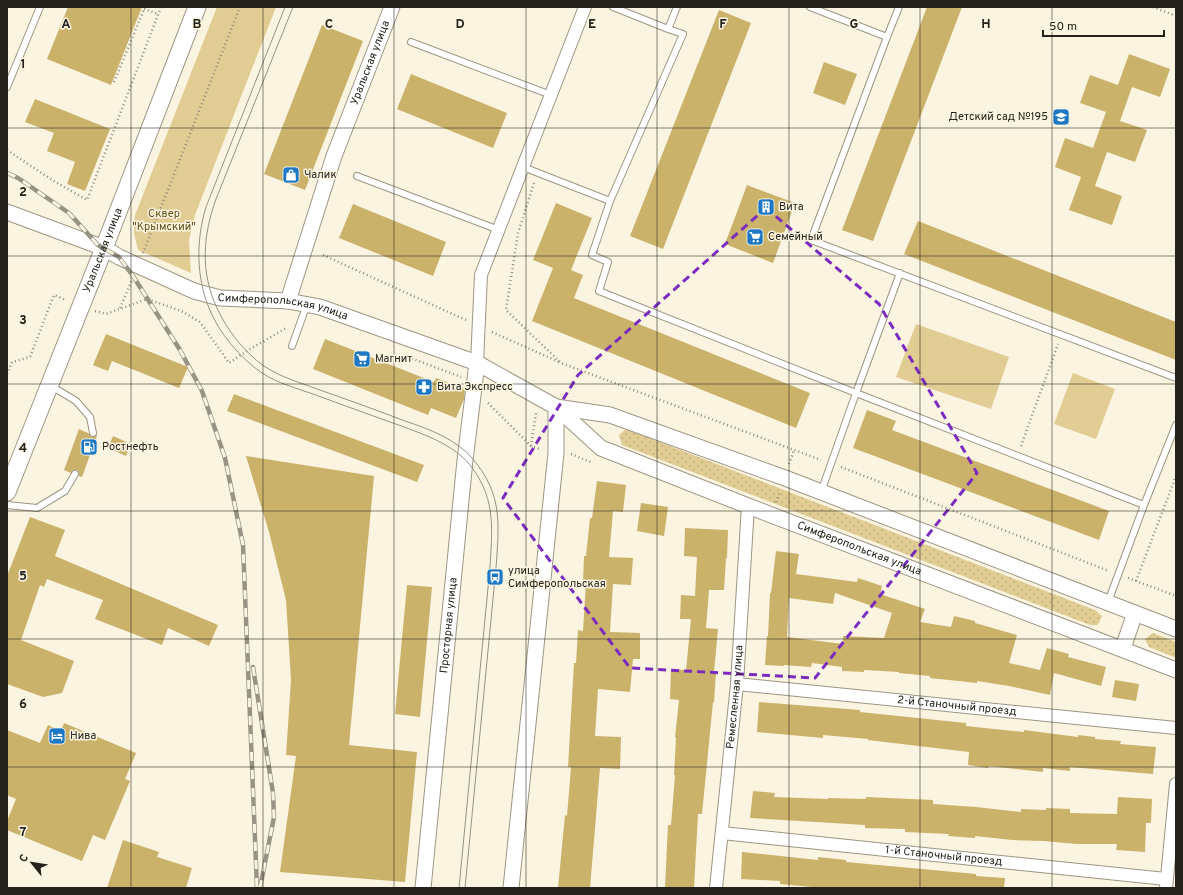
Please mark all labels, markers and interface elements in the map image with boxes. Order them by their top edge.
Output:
scale bar [1043,12,1164,38]
text: A [61,17,71,33]
text: B [193,17,202,33]
text: C [325,17,333,33]
text: D [455,17,465,33]
text: E [588,17,596,33]
text: F [719,17,727,33]
text: G [850,17,859,33]
text: H [981,17,991,33]
street label: Уральская улица [347,18,393,107]
text: 50 m [1049,19,1077,35]
text: 1 [20,57,26,73]
school or university icon: Детский сад №195 [1051,107,1071,127]
place label: Детский сад №195 [948,110,1048,124]
shop icon: Чалик [281,165,301,185]
place label: Чалик [304,168,337,182]
text: 2 [19,185,27,201]
building icon: Вита [756,197,776,217]
place label: Вита [779,200,804,214]
street label: Уральская улица [80,206,126,295]
park label: Сквер "Крымский" [132,207,196,234]
supermarket icon: Семейный [745,227,765,247]
place label: Семейный [768,230,823,244]
street label: Симферопольская улица [217,291,350,323]
text: 3 [19,313,27,329]
supermarket icon: Магнит [352,349,372,369]
place label: Магнит [375,352,412,366]
pharmacy icon: Вита Экспресс [414,377,434,397]
place label: Вита Экспресс [437,380,513,394]
fuel station icon: Ростнефть [79,437,99,457]
place label: Ростнефть [102,440,159,454]
text: 4 [19,441,27,457]
street label: Симферопольская улица [795,518,924,579]
place label: улица Симферопольская [508,564,606,591]
bus stop icon: улица Симферопольская [485,567,505,587]
text: 5 [19,569,27,585]
street label: Просторная улица [437,577,460,674]
street label: Ремесленная улица [723,644,746,750]
street label: 2-й Станочный проезд [897,693,1017,719]
text: 6 [19,697,27,713]
hotel icon: Нива [47,726,67,746]
place label: Нива [70,729,96,743]
text: 7 [20,825,27,841]
north arrow [12,843,52,883]
street label: 1-й Станочный проезд [885,843,1003,869]
text: С [16,852,32,865]

